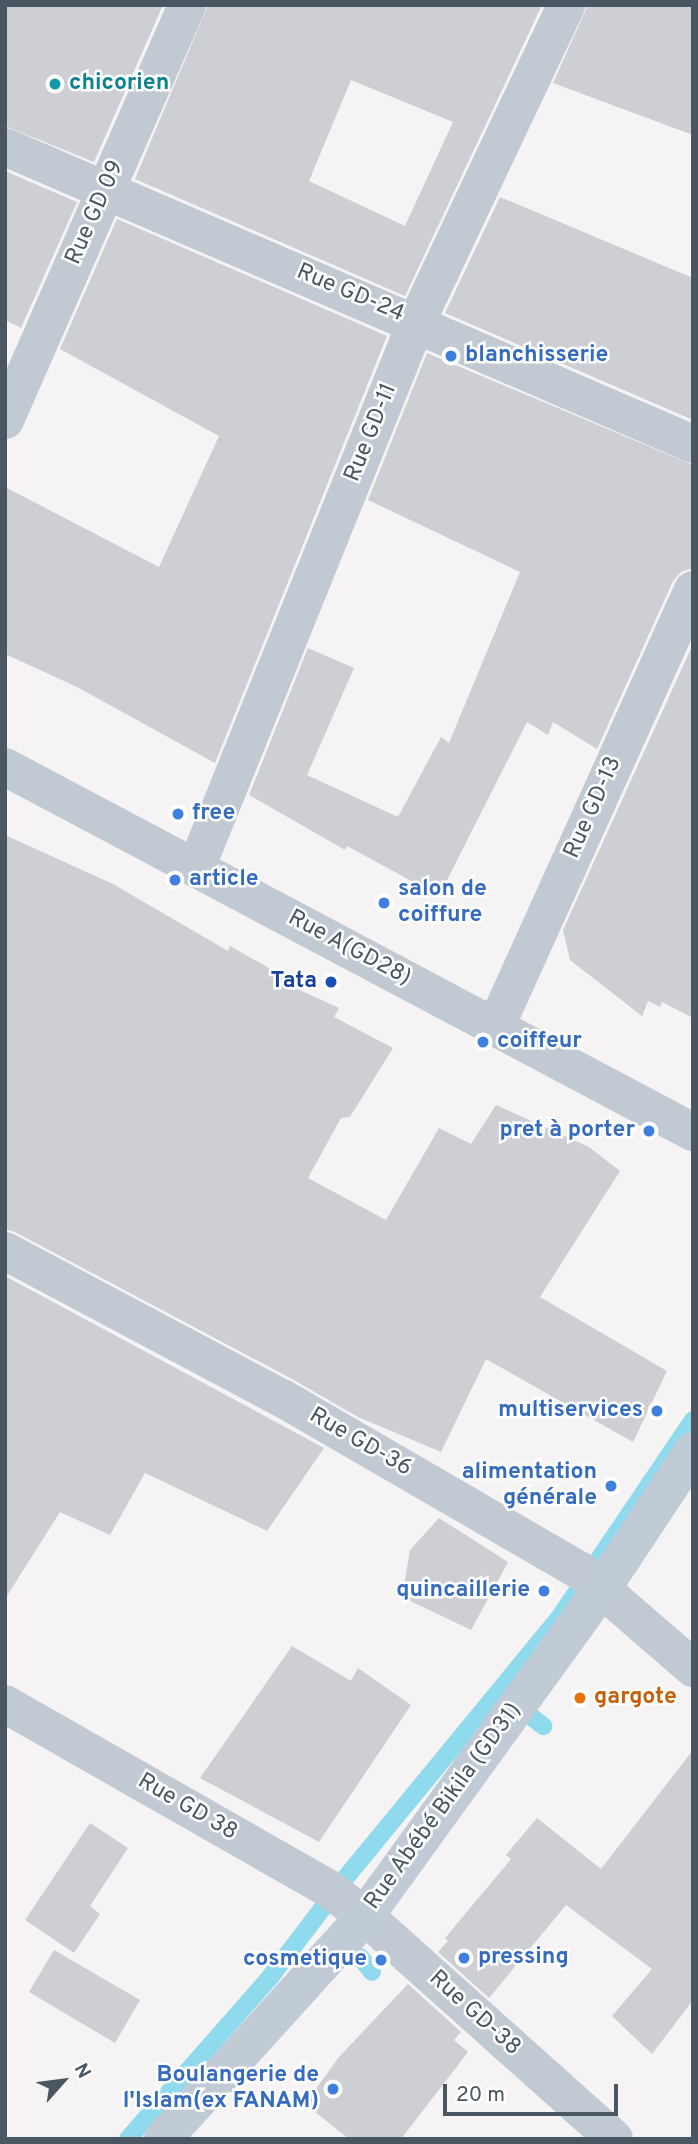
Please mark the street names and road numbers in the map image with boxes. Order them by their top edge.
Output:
street label: Rue GD 09 [61,157,131,269]
street label: Rue GD-24 [292,259,408,329]
street label: Rue GD-11 [340,380,404,486]
street label: Rue GD-13 [559,753,629,863]
street label: Rue A(GD28) [282,905,416,993]
street label: Rue GD-36 [304,1403,416,1483]
street label: Rue Abébé Bikila (GD31) [359,1698,529,1916]
street label: Rue GD 38 [132,1768,242,1848]
street label: Rue GD-38 [422,1966,526,2062]

